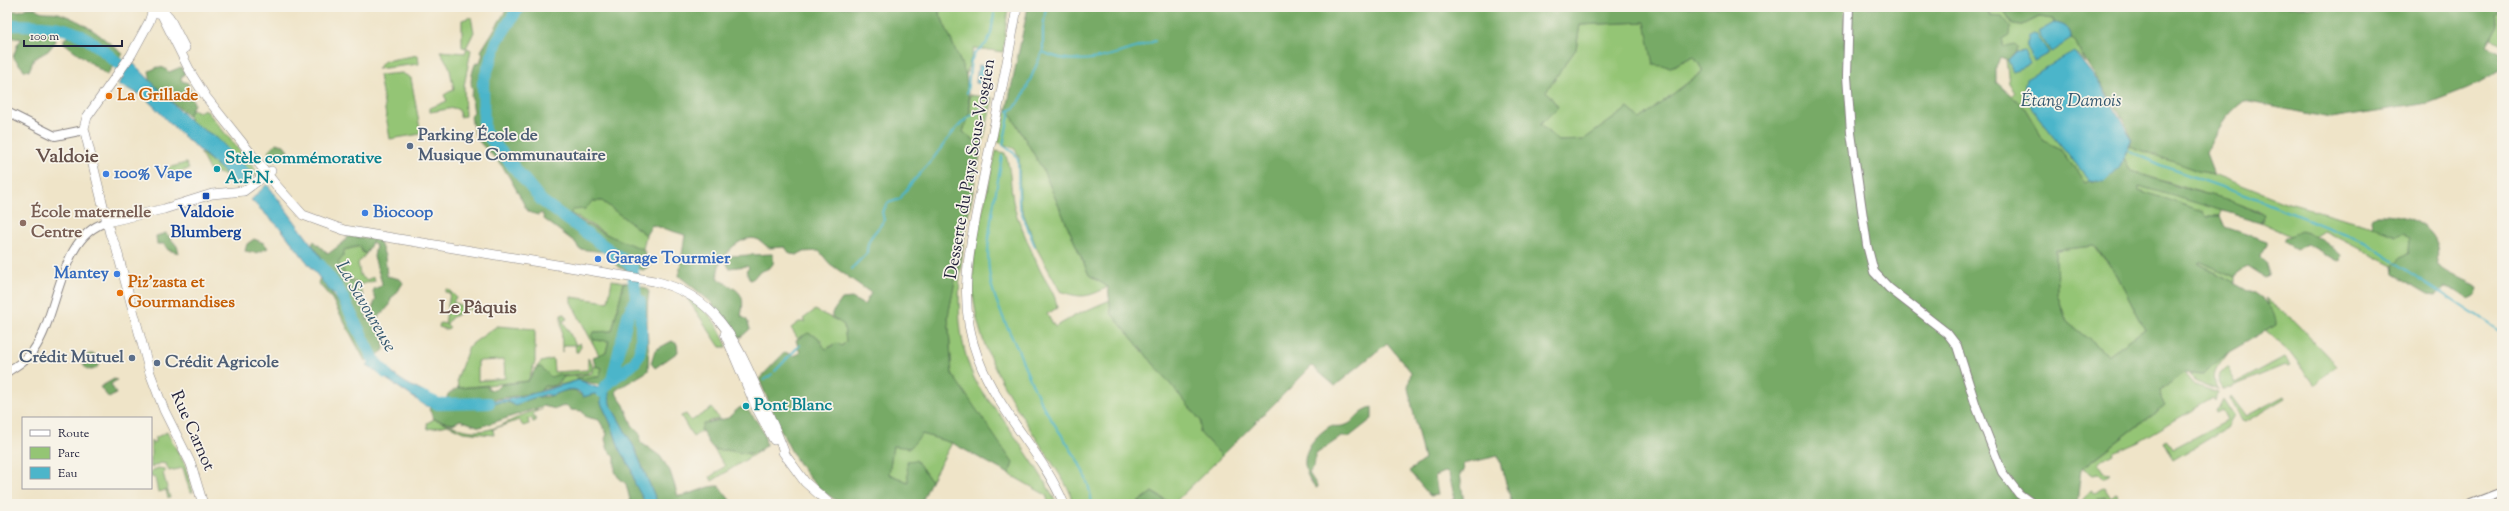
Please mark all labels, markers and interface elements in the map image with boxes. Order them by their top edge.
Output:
scale bar [24,22,122,48]
text: 100 m [30,28,59,46]
street label: Desserte du Pays Sous-Vosgien [940,57,1002,281]
place label: La Grillade [117,84,198,108]
water label: Étang Damois [2020,89,2122,115]
marker: La Grillade [104,91,114,101]
place label: Parking École de Musique Communautaire [418,124,606,168]
marker: Parking École de Musique Communautaire [405,141,415,151]
district label: Valdoie [35,144,99,171]
place label: Stèle commémorative A.F.N. [225,147,382,191]
place label: 100% Vape [114,162,192,186]
marker: Stèle commémorative A.F.N. [212,164,222,174]
marker: 100% Vape [101,169,111,179]
marker: Valdoie Blumberg [201,191,211,201]
place label: École maternelle Centre [31,201,151,245]
place label: Valdoie Blumberg [171,201,242,245]
place label: Biocoop [373,201,434,225]
marker: Biocoop [360,208,370,218]
marker: École maternelle Centre [18,218,28,228]
place label: Garage Tourmier [606,247,731,271]
marker: Garage Tourmier [593,254,603,264]
water label: La Savoureuse [328,256,402,358]
place label: Mantey [54,262,110,286]
marker: Mantey [112,269,122,279]
place label: Piz'zasta et Gourmandises [128,271,235,315]
marker: Piz'zasta et Gourmandises [115,288,125,298]
district label: Le Pâquis [439,295,517,322]
place label: Crédit Mutuel [19,346,124,370]
place label: Crédit Agricole [165,351,279,375]
marker: Crédit Mutuel [127,353,137,363]
marker: Crédit Agricole [152,358,162,368]
street label: Rue Carnot [164,387,220,475]
place label: Pont Blanc [754,394,833,418]
marker: Pont Blanc [741,401,751,411]
legend [22,417,152,489]
text: Route [58,425,90,443]
text: Parc [58,445,80,463]
text: Eau [58,465,78,483]

